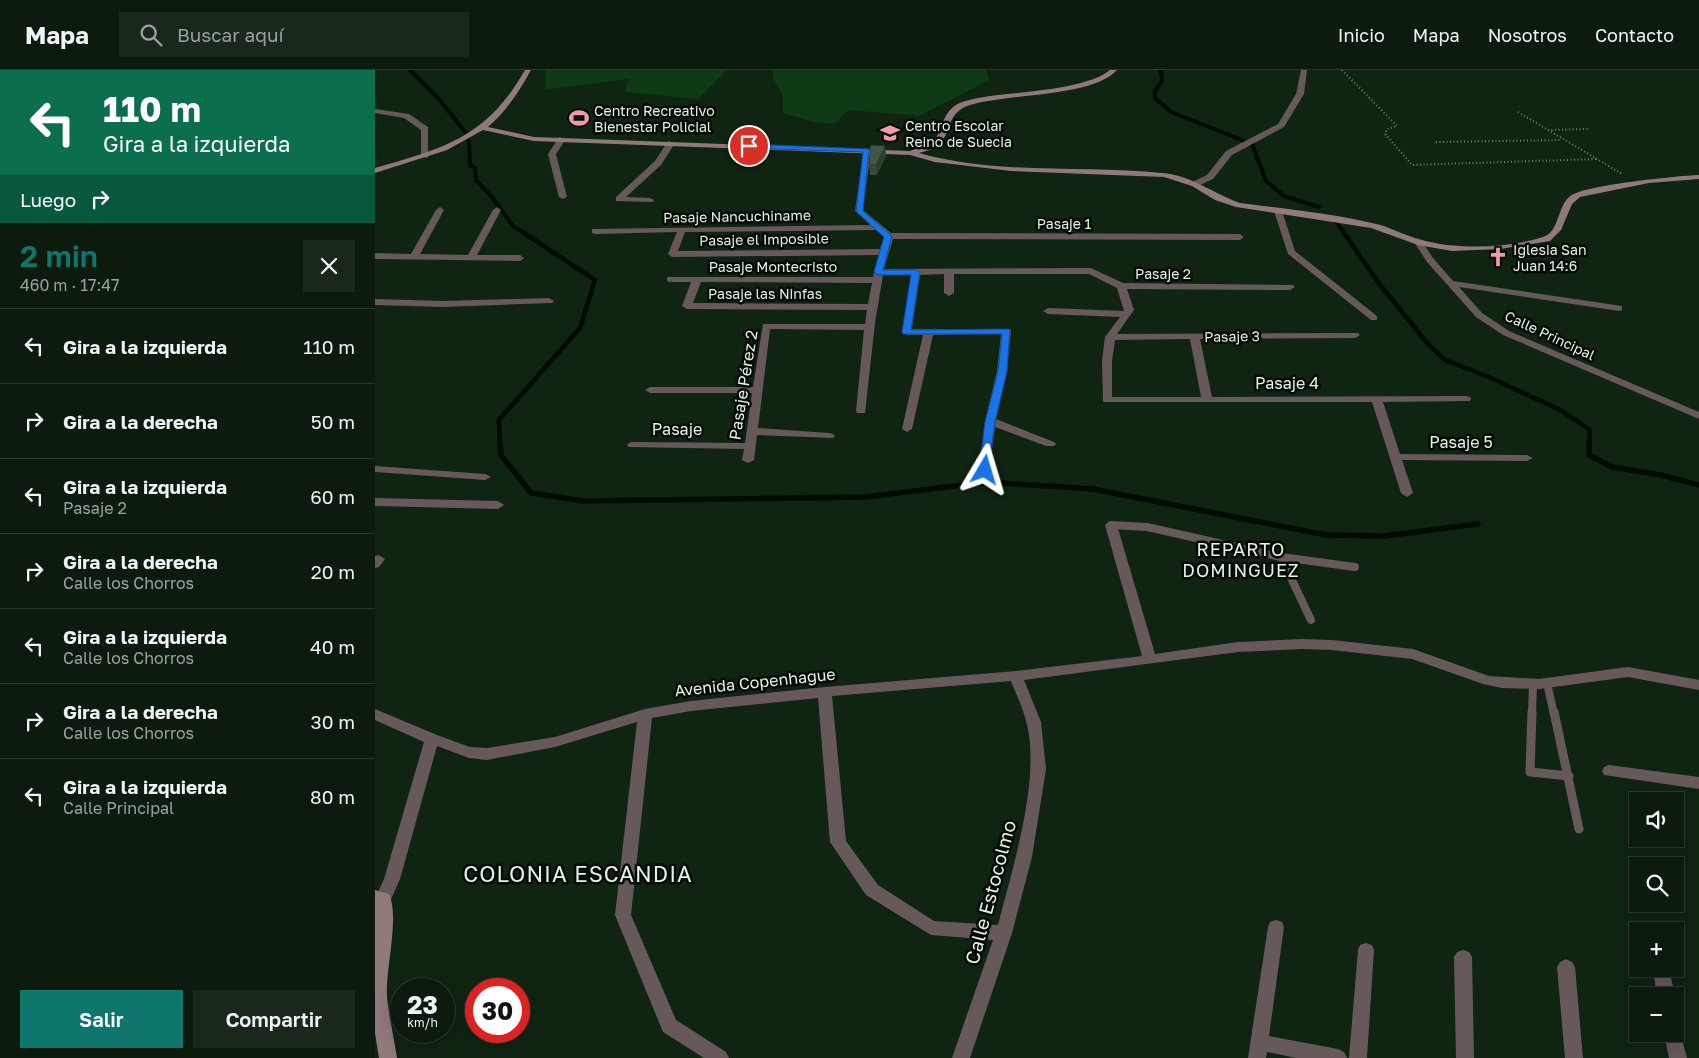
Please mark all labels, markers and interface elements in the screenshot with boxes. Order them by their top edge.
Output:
search box [119,12,469,57]
text: Mapa [25,20,89,49]
icon: search [137,21,165,49]
text: Buscar aquí [177,23,284,46]
text: Inicio [1338,24,1385,46]
text: Mapa [1413,24,1460,46]
text: Nosotros [1488,24,1567,46]
text: Contacto [1595,24,1674,46]
text: 110 m [103,88,201,130]
icon: left [20,90,85,155]
place label: Centro Recreativo Bienestar Policial [594,102,715,135]
sports icon: Centro Recreativo Bienestar Policial [568,107,590,129]
place label: Centro Escolar Reino de Suecia [905,117,1012,150]
school or university icon: Centro Escolar Reino de Suecia [879,122,901,144]
pin [728,125,770,167]
text: Gira a la izquierda [103,130,291,157]
icon: arrive [735,132,763,160]
icon: right [86,185,114,213]
text: Luego [20,188,76,211]
street label: Pasaje Nancuchiname [663,206,811,226]
street label: Pasaje 1 [1037,215,1091,232]
street label: Pasaje el Imposible [699,229,829,249]
text: 2 min [20,238,98,274]
button: close [303,240,355,292]
place label: Iglesia San Juan 14:6 [1513,241,1587,274]
church icon: Iglesia San Juan 14:6 [1487,246,1509,268]
street label: Pasaje Montecristo [709,258,837,275]
street label: Pasaje 2 [1135,265,1191,282]
text: 460 m · 17:47 [20,275,120,295]
street label: Pasaje las Ninfas [708,285,822,302]
street label: Calle Principal [1502,307,1598,363]
street label: Pasaje 3 [1204,327,1260,345]
street label: Pasaje Pérez 2 [724,329,762,441]
icon: left [20,332,48,360]
text: Gira a la izquierda [63,335,227,358]
text: 110 m [303,335,355,358]
street label: Pasaje 4 [1255,373,1319,393]
icon: right [20,407,48,435]
text: Gira a la derecha [63,410,218,433]
text: 50 m [311,410,355,433]
street label: Pasaje [652,419,702,439]
street label: Pasaje 5 [1429,432,1493,452]
position arrow [958,443,1010,495]
text: Gira a la izquierda [63,475,227,498]
icon: left [20,482,48,510]
text: 60 m [310,485,355,508]
text: Pasaje 2 [63,498,127,518]
district label: REPARTO DOMINGUEZ [1182,538,1300,581]
text: Gira a la derecha [63,550,218,573]
icon: right [20,557,48,585]
text: 20 m [311,560,355,583]
text: Calle los Chorros [63,573,194,593]
text: Gira a la izquierda [63,625,227,648]
icon: left [20,632,48,660]
text: 40 m [310,635,355,658]
text: Calle los Chorros [63,648,194,668]
street label: Avenida Copenhague [673,664,837,700]
text: Gira a la derecha [63,700,218,723]
icon: right [20,707,48,735]
text: 30 m [311,710,355,733]
text: Calle los Chorros [63,723,194,743]
text: Gira a la izquierda [63,775,227,798]
icon: left [20,782,48,810]
text: 80 m [310,785,355,808]
map controls [1629,792,1684,1042]
button: sound [1629,792,1684,847]
text: Calle Principal [63,798,174,818]
street label: Calle Estocolmo [960,817,1020,967]
button: search [1629,857,1684,912]
district label: COLONIA ESCANDIA [463,860,693,887]
button: + [1629,922,1684,977]
speed limit sign: 30 [465,978,530,1043]
button: − [1629,987,1684,1042]
text: 23 [407,989,438,1020]
button: Salir [20,990,183,1048]
button: Compartir [193,990,355,1048]
text: km/h [407,1015,438,1030]

